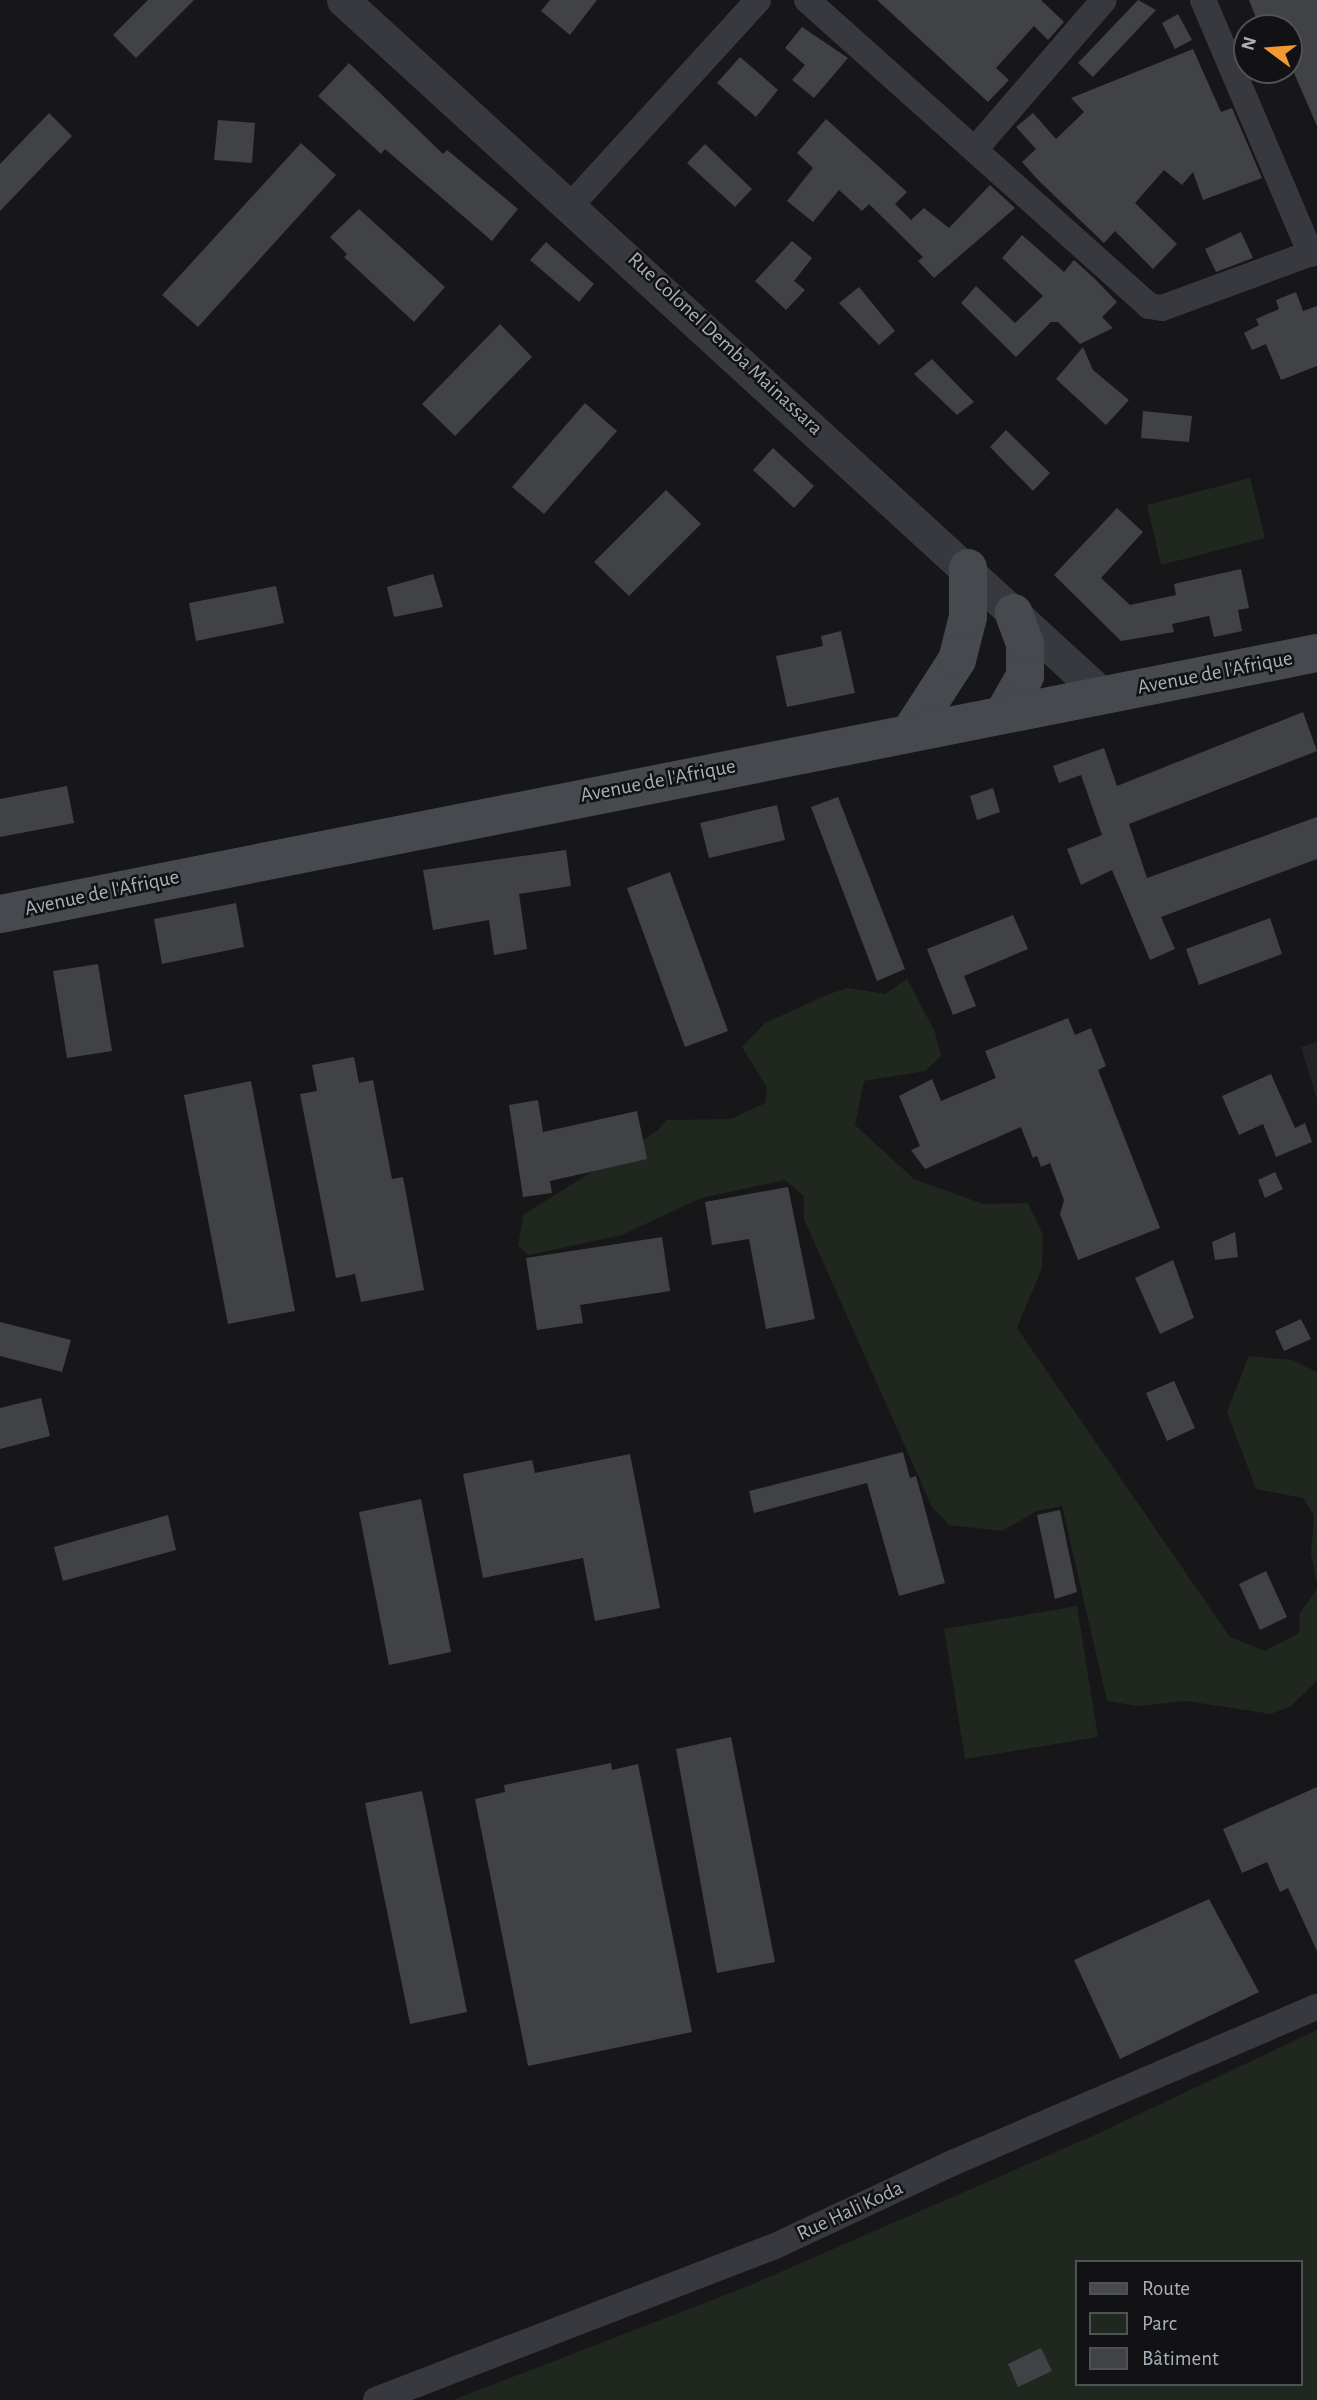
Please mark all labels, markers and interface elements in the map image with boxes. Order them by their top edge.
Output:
north arrow [1233,14,1303,84]
text: N [1238,35,1260,53]
street label: Rue Colonel Demba Mainassara [622,247,828,441]
street label: Avenue de l'Afrique [1135,646,1295,700]
street label: Avenue de l'Afrique [578,754,738,808]
street label: Avenue de l'Afrique [22,864,182,922]
street label: Rue Hali Koda [793,2175,907,2247]
legend [1076,2260,1303,2386]
text: Route [1142,2278,1190,2299]
text: Parc [1142,2313,1177,2334]
text: Bâtiment [1142,2348,1219,2369]

